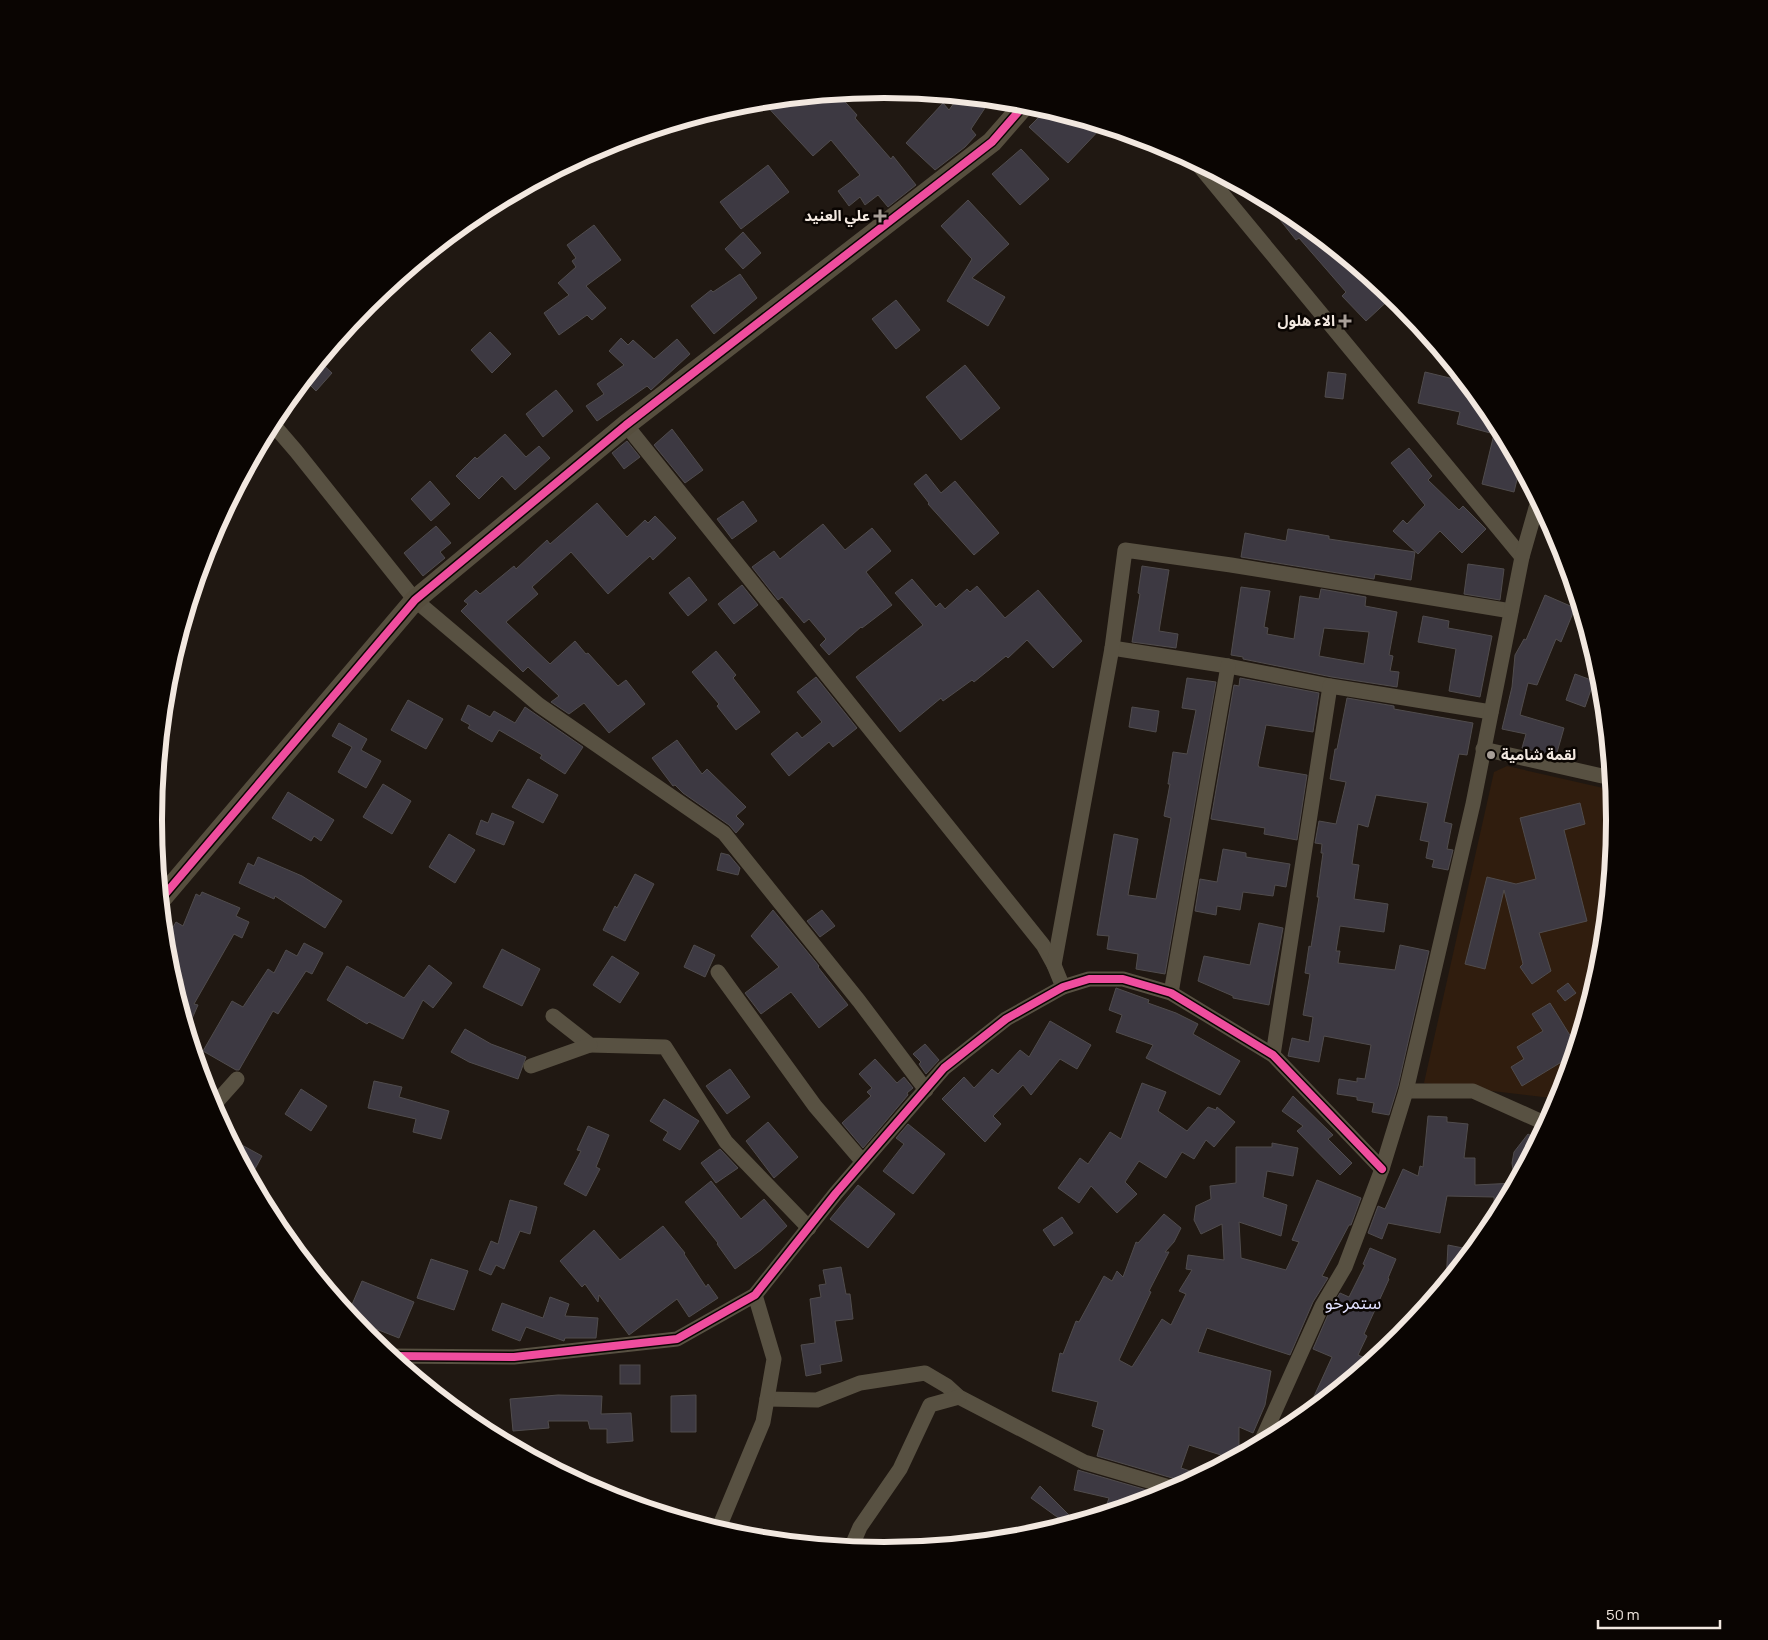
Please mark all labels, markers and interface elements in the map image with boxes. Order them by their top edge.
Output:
place label: علي العنيد [804,205,870,227]
marker: علي العنيد [874,210,886,222]
place label: الاء هلول [1278,310,1335,331]
marker: الاء هلول [1339,315,1351,327]
place label: لقمة شامية [1501,744,1576,765]
marker: لقمة شامية [1485,749,1497,761]
district label: ستمرخو [1325,1290,1381,1314]
scale bar [1598,1598,1720,1630]
text: 50 m [1606,1604,1640,1625]

